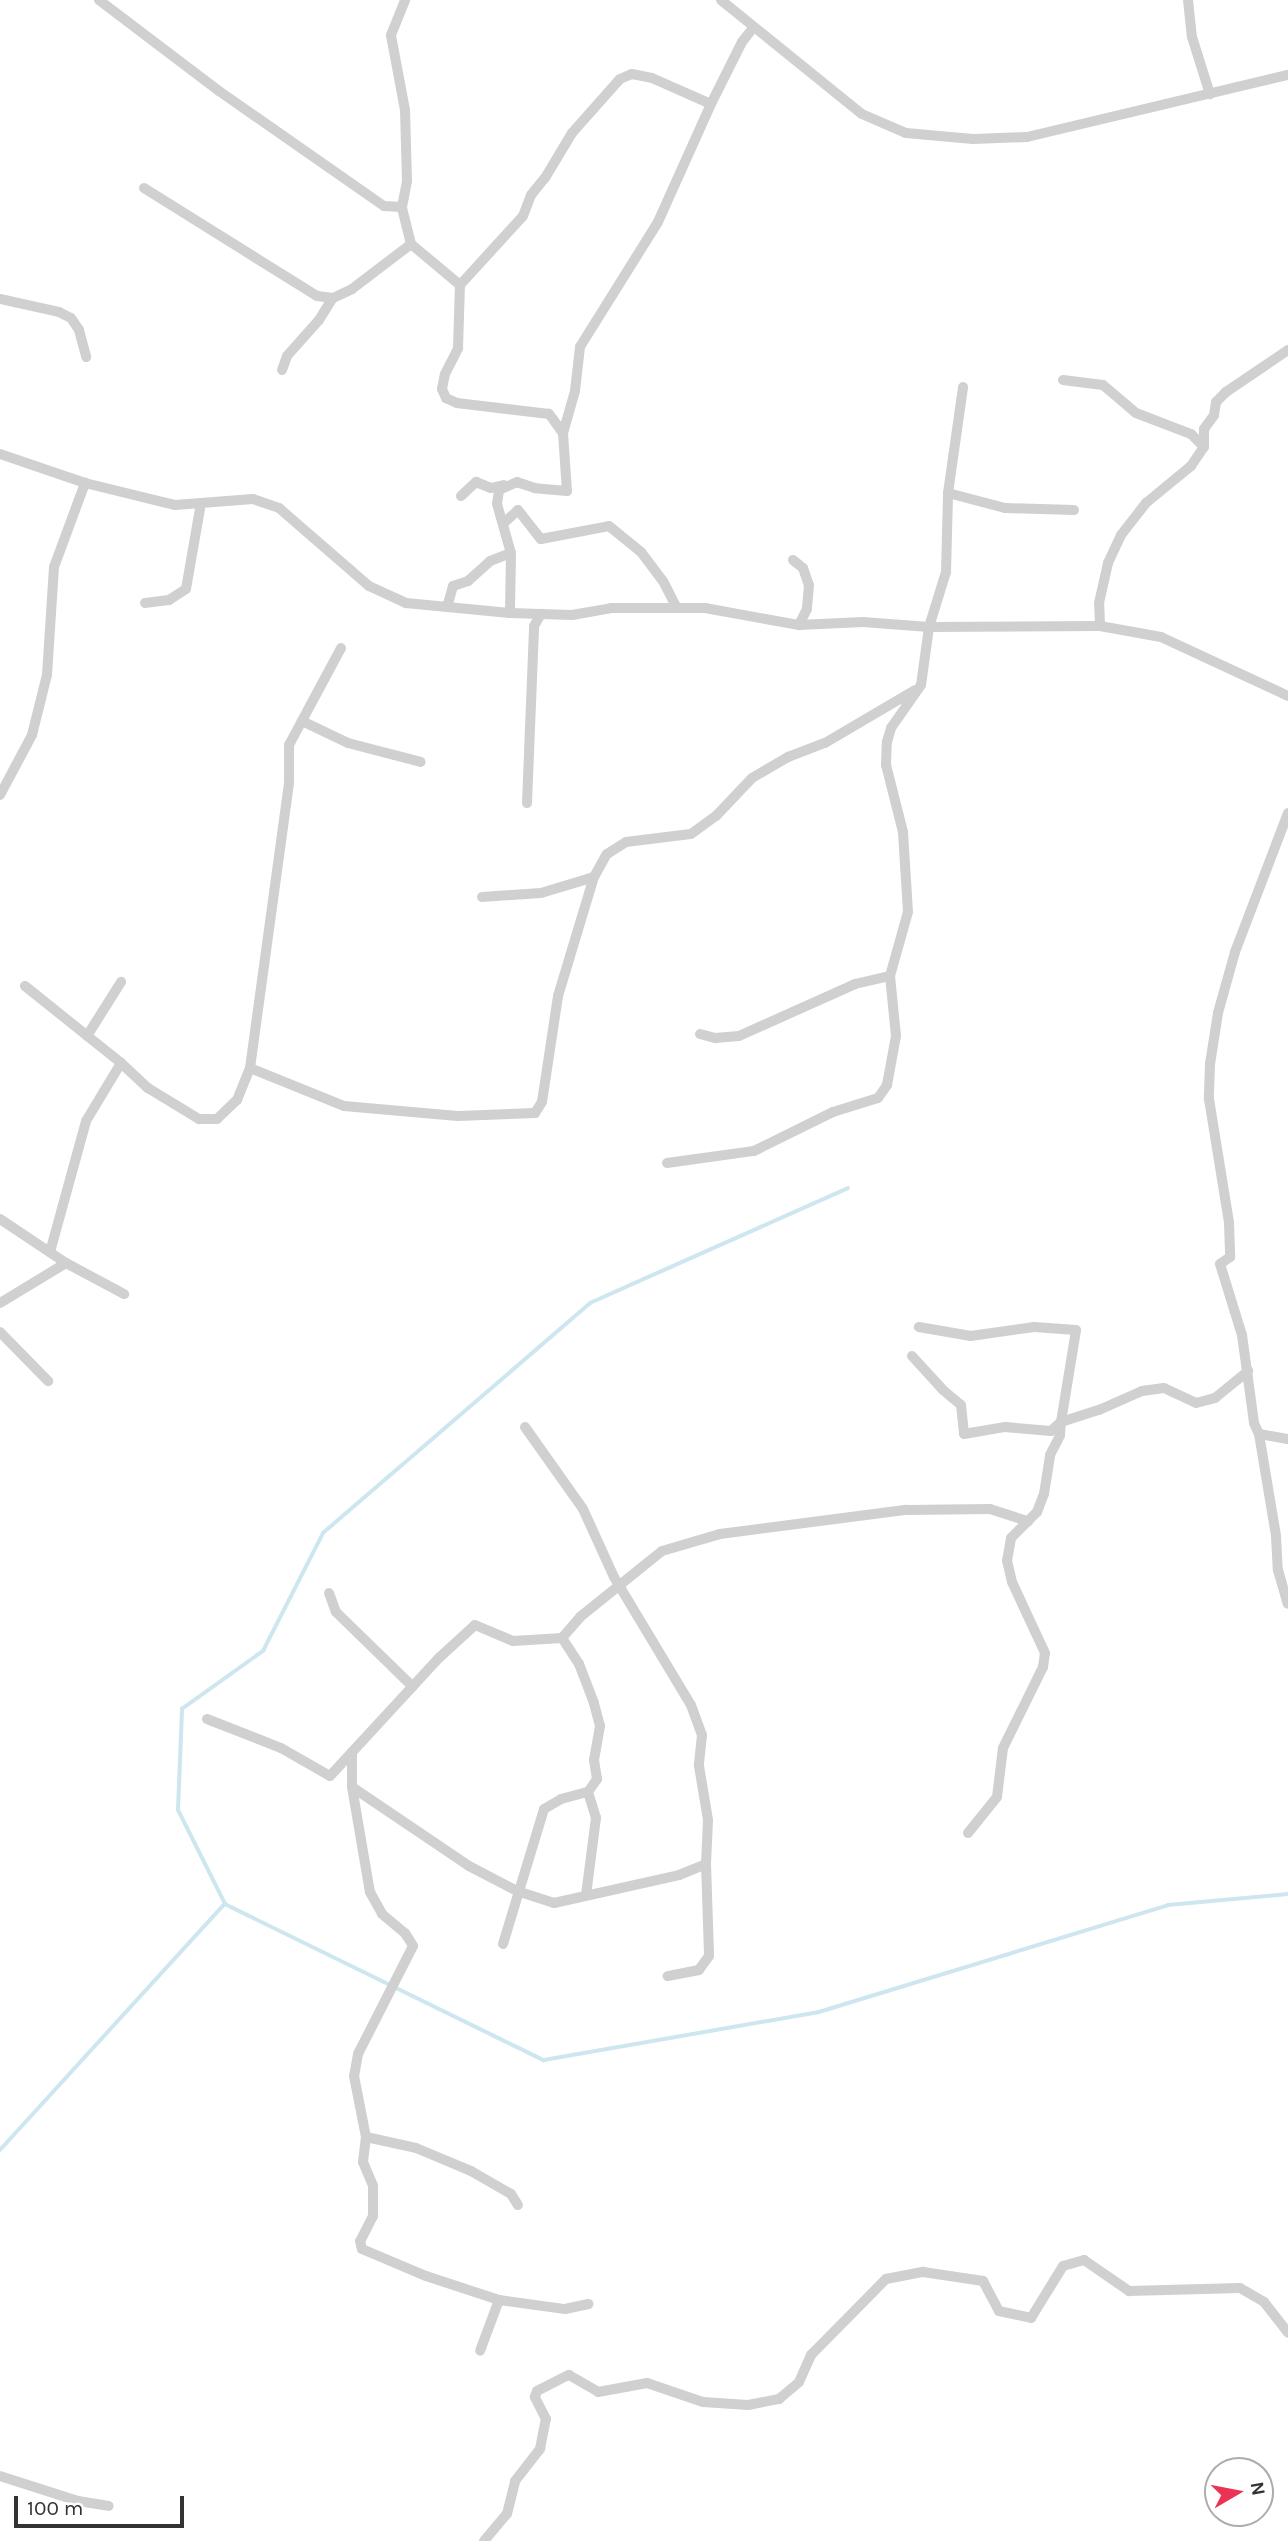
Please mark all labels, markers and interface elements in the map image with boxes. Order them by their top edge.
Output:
north arrow [1204,2457,1274,2527]
text: N [1246,2480,1270,2497]
scale bar [18,2482,187,2526]
text: 100 m [27,2496,84,2520]

